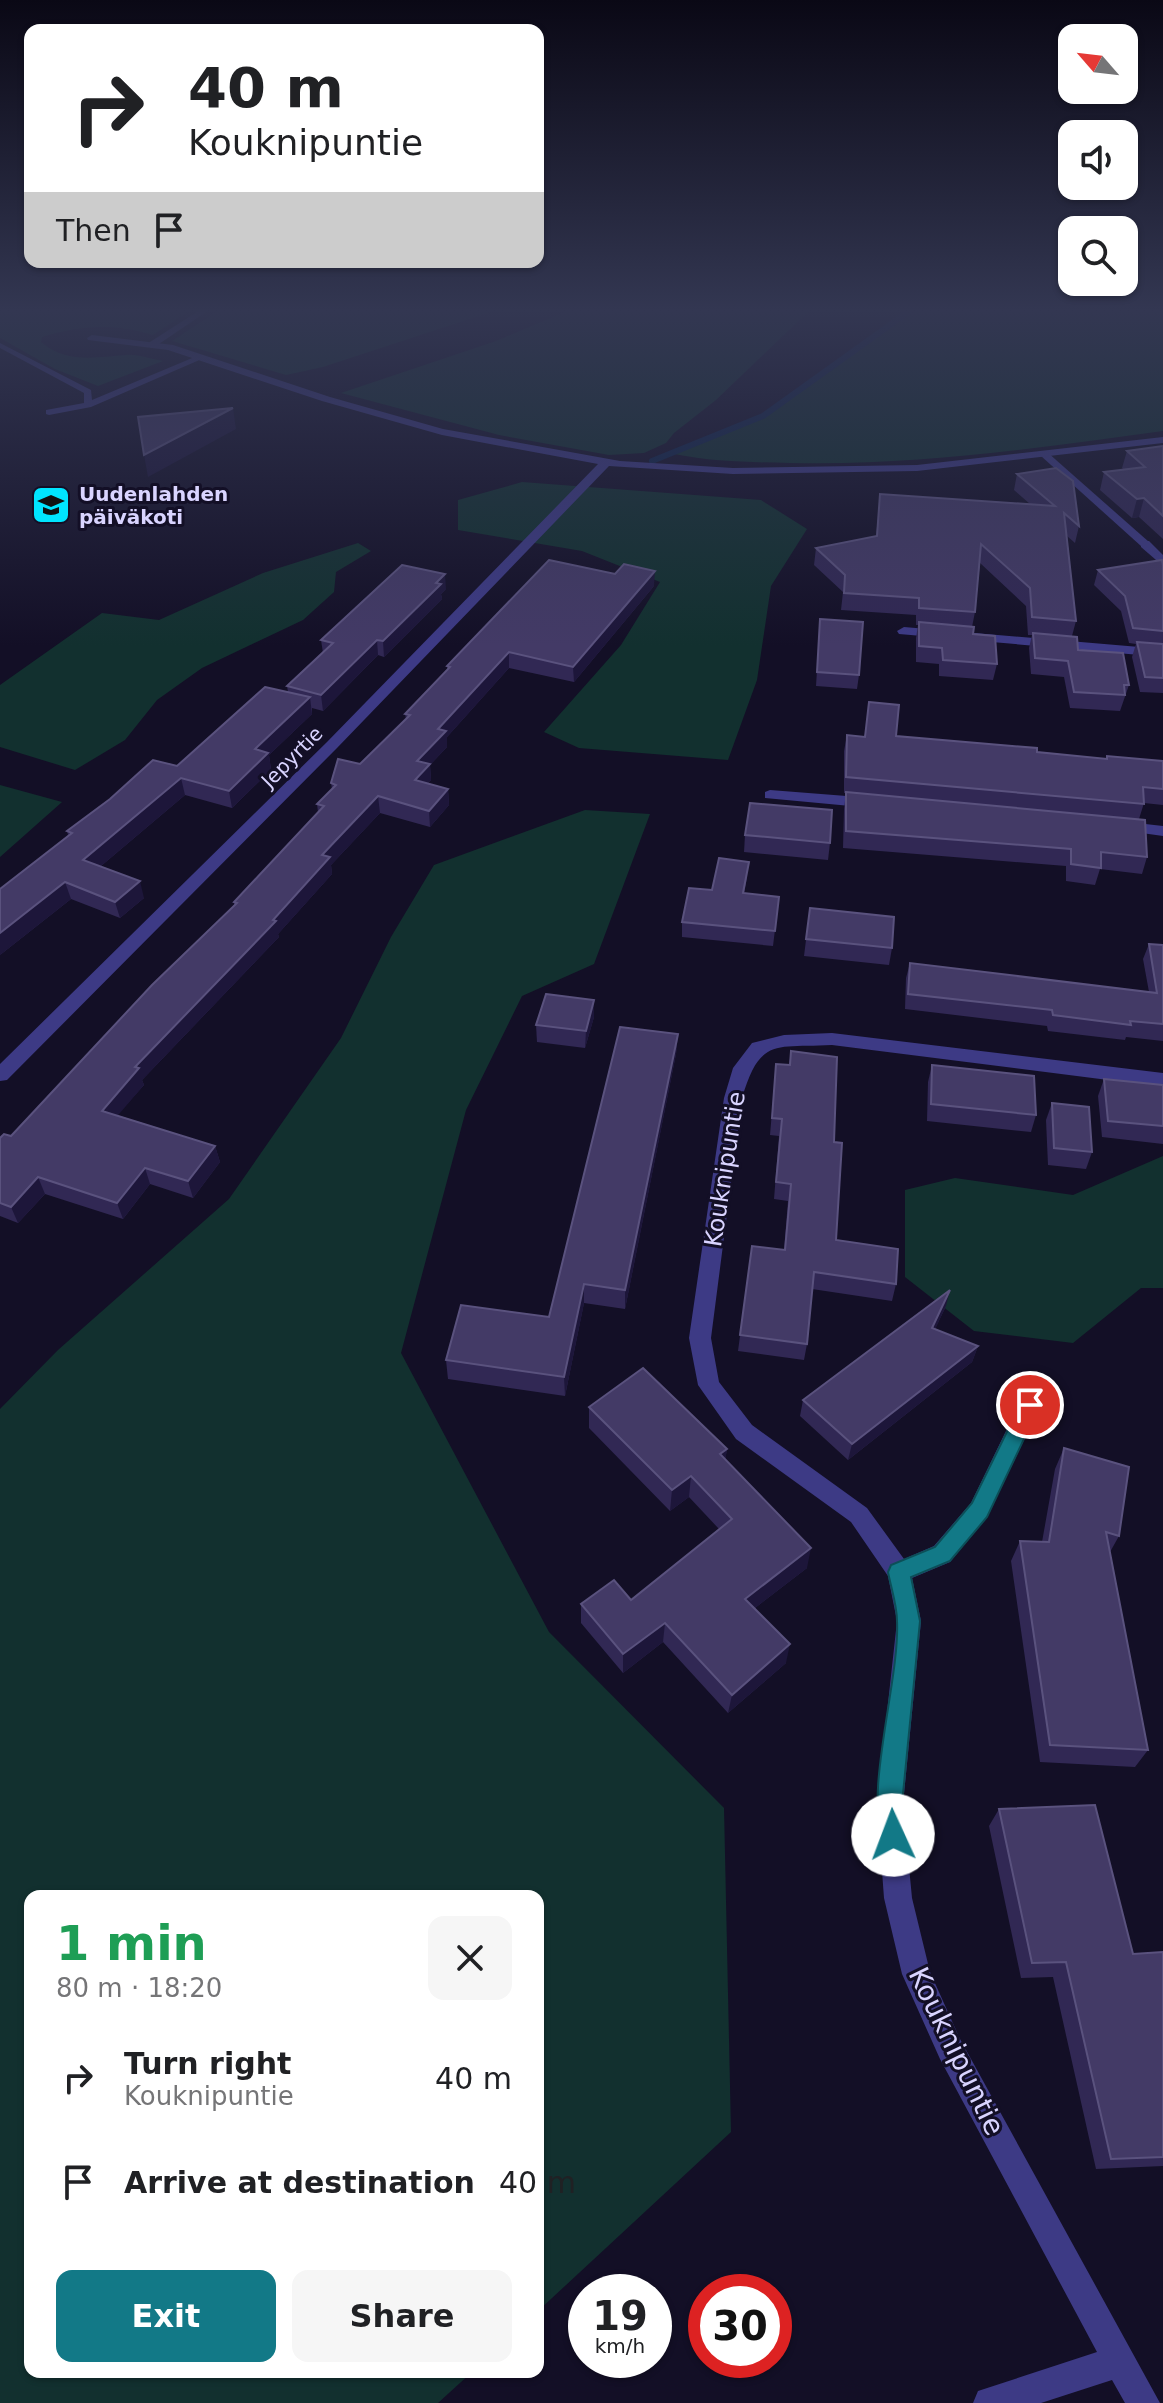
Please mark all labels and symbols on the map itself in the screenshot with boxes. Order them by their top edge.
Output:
north arrow [1058,24,1138,104]
place label: Uudenlahden päiväkoti [79,482,228,529]
school or university icon: Uudenlahden päiväkoti [30,484,72,526]
street label: Jepyrtie [255,721,328,794]
street label: Kouknipuntie [699,1089,751,1249]
pin [996,1371,1064,1439]
position arrow [851,1793,935,1877]
street label: Kouknipuntie [902,1962,1011,2141]
speed limit sign: 30 [688,2274,792,2378]

